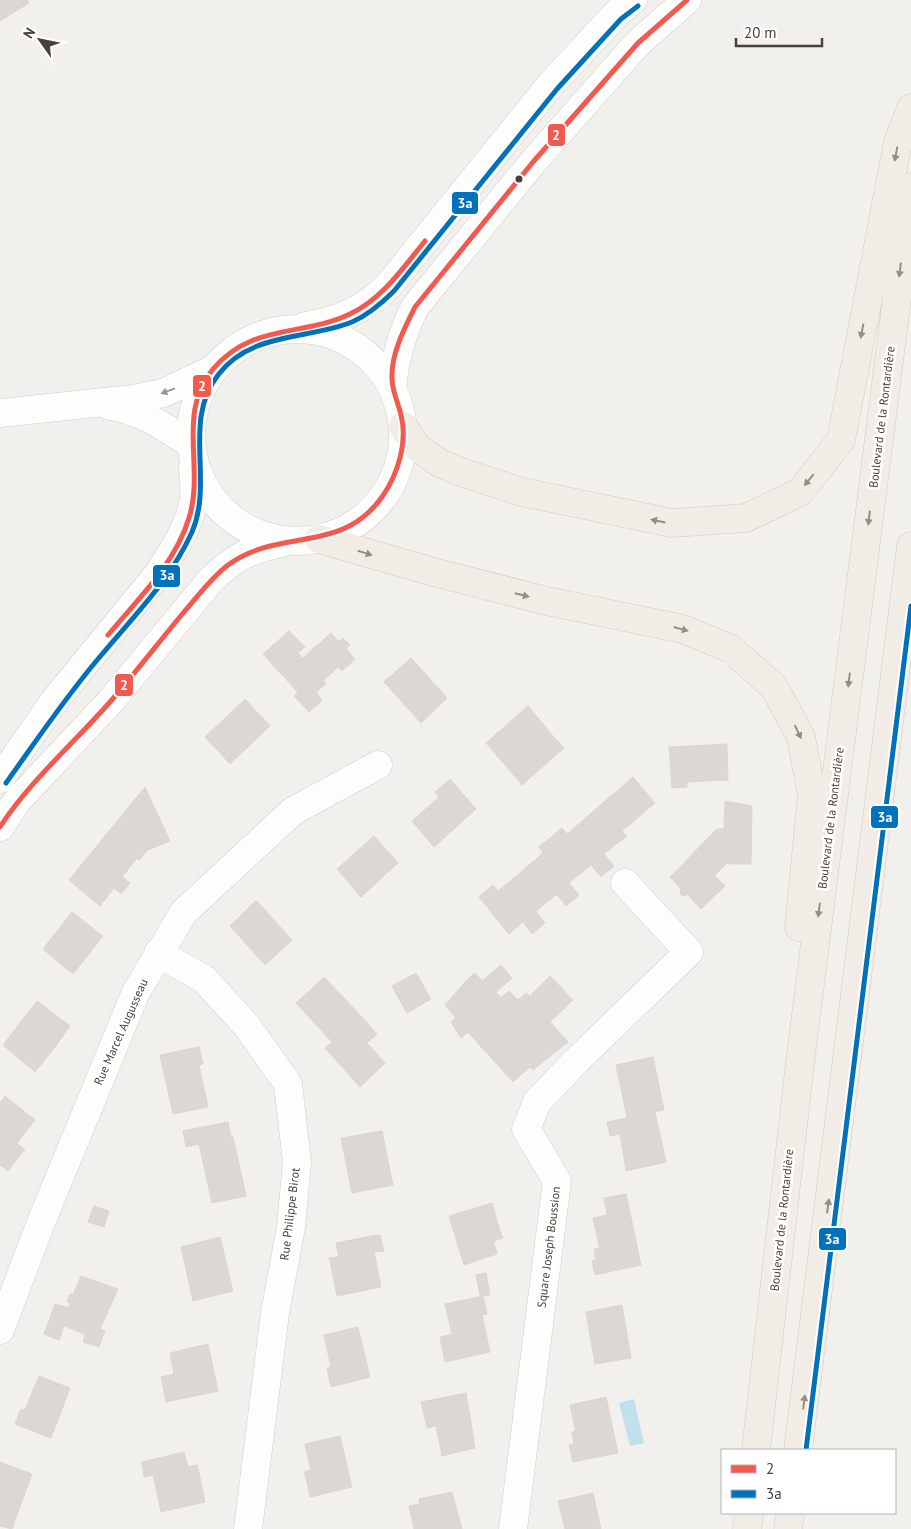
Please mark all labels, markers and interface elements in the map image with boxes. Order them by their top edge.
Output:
north arrow [15,15,65,65]
scale bar [736,15,822,47]
text: 20 m [744,23,777,42]
text: N [19,24,39,42]
line badge: 2 [547,123,566,147]
text: 2 [552,126,560,144]
one-way arrow [891,147,899,163]
unlabelled marker [514,174,524,184]
line badge: 3a [451,191,479,215]
text: 3a [458,194,472,212]
one-way arrow [896,263,904,279]
one-way arrow [858,323,866,339]
street label: Boulevard de la Rontardière [865,345,898,489]
line badge: 2 [192,374,212,398]
text: 2 [198,377,206,395]
one-way arrow [160,388,175,395]
one-way arrow [803,473,814,486]
one-way arrow [865,511,873,527]
one-way arrow [650,516,666,524]
one-way arrow [358,550,373,558]
line badge: 3a [152,564,181,588]
text: 3a [160,566,174,584]
one-way arrow [515,591,530,599]
one-way arrow [674,625,689,633]
one-way arrow [844,672,852,688]
line badge: 2 [114,673,134,697]
text: 2 [120,676,128,694]
one-way arrow [794,725,803,740]
street label: Boulevard de la Rontardière [814,746,847,890]
line badge: 3a [870,805,899,829]
text: 3a [878,808,892,826]
one-way arrow [815,903,823,919]
street label: Rue Marcel Augusseau [90,976,151,1087]
street label: Boulevard de la Rontardière [767,1148,796,1292]
street label: Rue Philippe Birot [276,1167,303,1261]
street label: Square Joseph Boussion [534,1185,563,1308]
one-way arrow [824,1198,832,1214]
line badge: 3a [818,1227,847,1251]
text: 3a [825,1230,839,1248]
one-way arrow [800,1394,808,1410]
legend [721,1449,896,1514]
text: 2 [766,1459,774,1478]
text: 3a [766,1484,782,1503]

